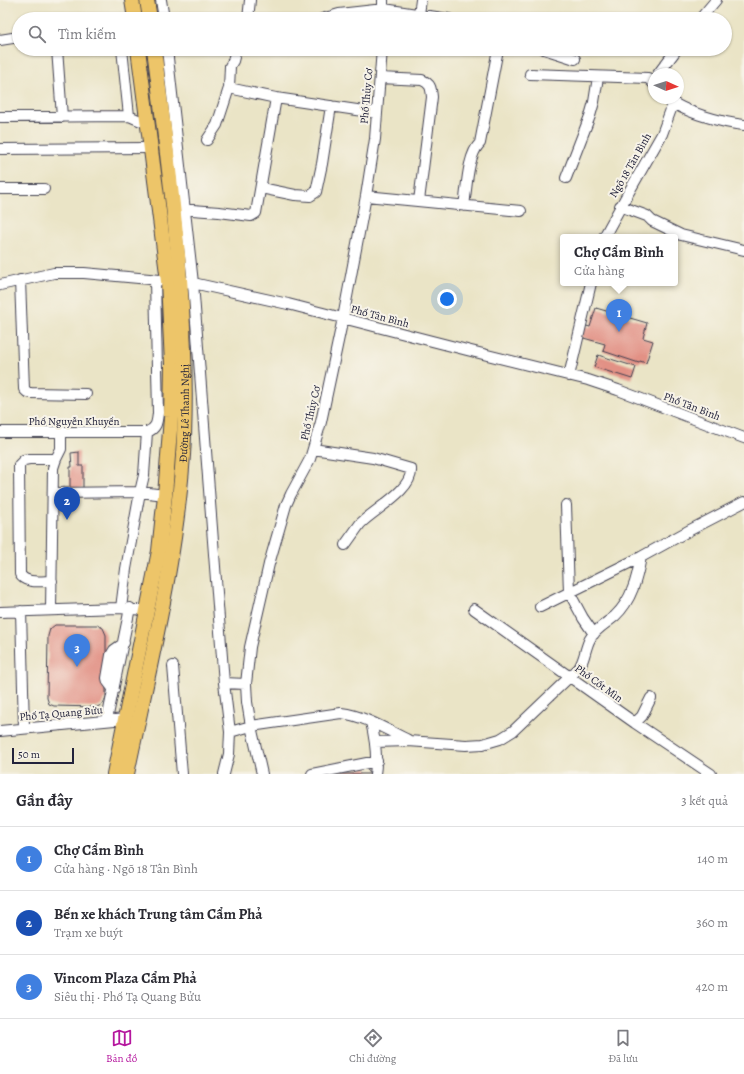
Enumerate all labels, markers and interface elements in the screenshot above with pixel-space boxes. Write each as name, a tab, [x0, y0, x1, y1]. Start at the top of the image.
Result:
search box	[12, 12, 732, 56]
icon: search	[26, 23, 48, 45]
text: Tìm kiếm	[58, 24, 116, 44]
street label: Phố Thủy Cơ	[357, 67, 376, 125]
north arrow	[648, 68, 684, 104]
street label: Ngõ 18 Tân Bình	[606, 130, 655, 200]
popup	[560, 234, 678, 286]
text: Chợ Cẩm Bình	[574, 242, 664, 262]
text: Cửa hàng	[574, 262, 625, 279]
your location	[437, 289, 457, 309]
pin: 1	[606, 299, 632, 332]
street label: Phố Tân Bình	[349, 301, 411, 332]
street label: Đường Lê Thanh Nghị	[176, 364, 193, 463]
street label: Phố Thủy Cơ	[297, 384, 324, 442]
street label: Phố Tân Bình	[661, 389, 723, 424]
street label: Phố Nguyễn Khuyến	[28, 414, 120, 429]
pin: 2	[54, 487, 80, 520]
pin: 3	[64, 634, 90, 667]
street label: Phố Cốt Mìn	[572, 661, 626, 706]
street label: Phố Tạ Quang Bửu	[19, 702, 103, 725]
scale bar	[12, 746, 74, 765]
text: 50 m	[18, 747, 40, 762]
text: Gần đây	[16, 789, 73, 812]
text: 3 kết quả	[681, 792, 728, 809]
text: Chợ Cẩm Bình	[54, 840, 144, 860]
text: 1	[27, 850, 31, 867]
text: 140 m	[697, 850, 728, 867]
text: Cửa hàng · Ngõ 18 Tân Bình	[54, 860, 198, 877]
text: Bến xe khách Trung tâm Cẩm Phả	[54, 904, 263, 924]
text: 2	[26, 914, 32, 931]
text: 360 m	[696, 914, 728, 931]
text: Trạm xe buýt	[54, 924, 123, 941]
text: Vincom Plaza Cẩm Phả	[54, 968, 197, 988]
text: 3	[26, 978, 32, 995]
text: 420 m	[696, 978, 728, 995]
text: Siêu thị · Phố Tạ Quang Bửu	[54, 988, 201, 1005]
tab: Bản đồ	[106, 1027, 137, 1066]
tab: Chỉ đường	[349, 1027, 396, 1066]
tab: Đã lưu	[608, 1027, 638, 1066]

